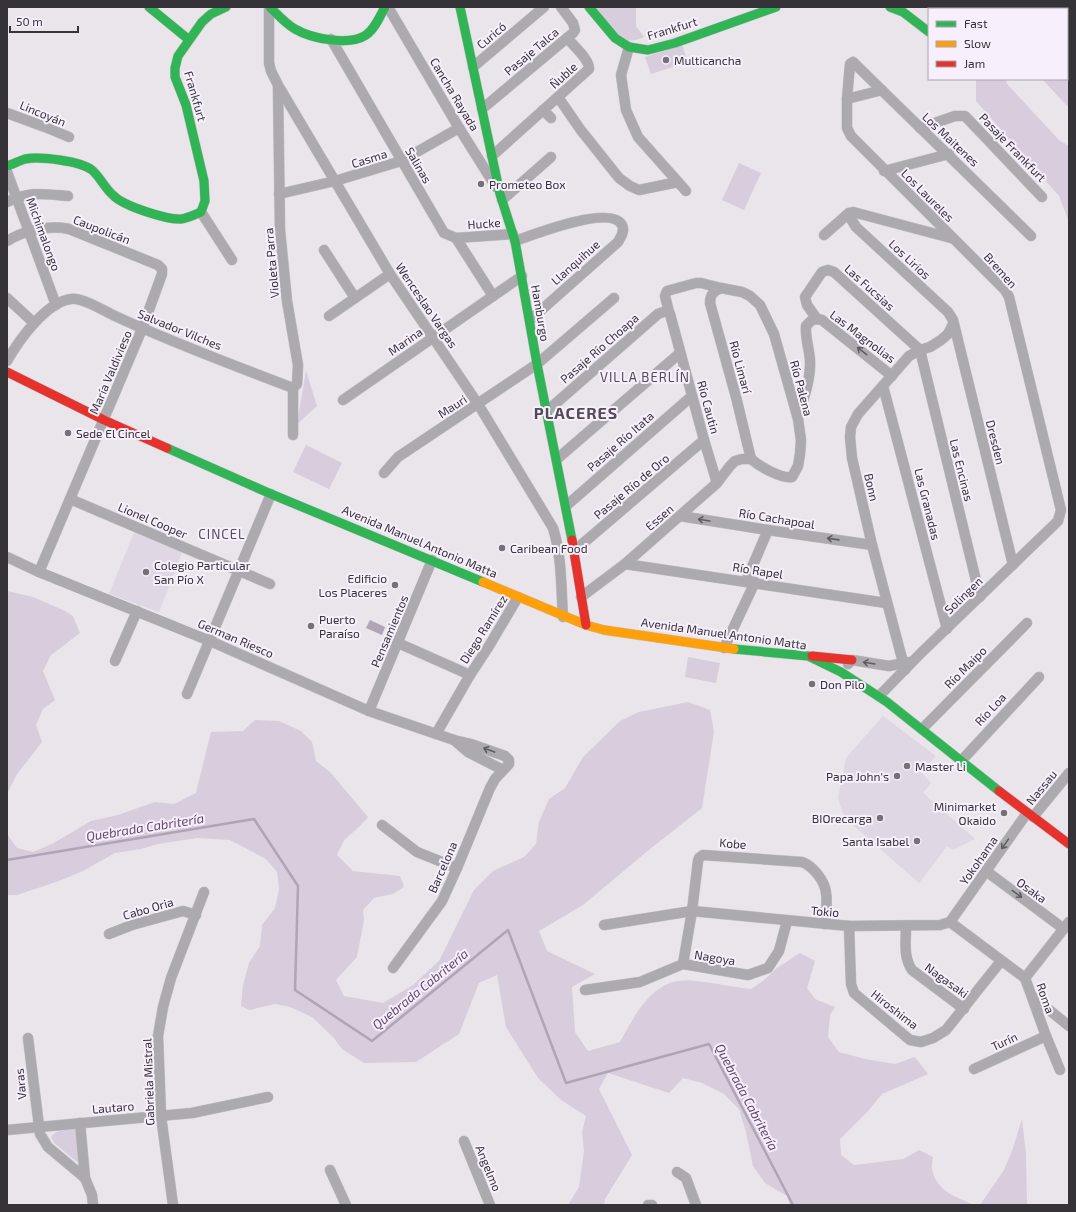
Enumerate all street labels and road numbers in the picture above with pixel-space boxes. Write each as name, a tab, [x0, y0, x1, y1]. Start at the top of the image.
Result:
street label: Frankfurt	[645, 14, 699, 42]
street label: Curicó	[473, 19, 509, 51]
street label: Pasaje Talca	[501, 24, 562, 79]
street label: Cancha Rayada	[428, 55, 482, 133]
street label: Ñuble	[546, 59, 580, 91]
street label: Frankfurt	[182, 69, 210, 123]
street label: Lincoyán	[18, 97, 68, 129]
street label: Los Maitenes	[920, 109, 982, 169]
street label: Pasaje Frankfurt	[976, 110, 1050, 185]
street label: Salinas	[403, 144, 435, 186]
street label: Casma	[349, 146, 389, 170]
street label: Los Laureles	[899, 166, 957, 224]
street label: Michimalongo	[24, 195, 64, 273]
street label: Caupolicán	[71, 212, 133, 246]
street label: Hucke	[467, 215, 501, 231]
street label: Violeta Parra	[261, 227, 281, 299]
street label: Los Lirios	[886, 236, 934, 282]
street label: Llanquihue	[548, 237, 602, 287]
street label: Bremen	[982, 250, 1020, 290]
street label: Wenceslao Vargas	[393, 260, 461, 350]
street label: Las Fucsias	[842, 261, 898, 313]
street label: Hamburgo	[529, 284, 553, 342]
street label: Salvador Vilches	[136, 306, 224, 352]
street label: Las Magnolias	[827, 307, 899, 365]
street label: Pasaje Río Choapa	[557, 310, 642, 387]
street label: Marina	[385, 324, 425, 358]
street label: María Valdivieso	[86, 328, 134, 416]
street label: Río Limarí	[727, 339, 755, 396]
street label: Río Palena	[788, 359, 816, 417]
street label: Río Cautin	[695, 379, 723, 435]
street label: Mauri	[435, 391, 469, 421]
street label: Pasaje Río Itata	[584, 408, 657, 475]
street label: Dresden	[984, 418, 1008, 466]
street label: Las Encinas	[947, 437, 977, 503]
street label: Pasaje Río de Oro	[591, 450, 672, 522]
street label: Las Granadas	[912, 467, 944, 541]
street label: Bonn	[862, 472, 882, 502]
street label: Lionel Cooper	[116, 499, 190, 541]
street label: Essen	[642, 501, 676, 533]
street label: Avenida Manuel Antonio Matta	[340, 502, 500, 580]
street label: Río Cachapoal	[738, 505, 816, 531]
street label: Río Rapel	[732, 559, 785, 581]
street label: Solingen	[941, 574, 985, 616]
street label: Diego Ramírez	[456, 592, 510, 666]
street label: Pensamientos	[367, 593, 411, 669]
street label: Avenida Manuel Antonio Matta	[640, 614, 808, 652]
street label: German Riesco	[196, 616, 276, 660]
street label: Río Maipo	[941, 643, 989, 691]
street label: Río Loa	[971, 690, 1009, 728]
street label: Nassau	[1023, 767, 1059, 807]
street label: Yokohama	[956, 833, 1000, 887]
street label: Kobe	[719, 835, 747, 851]
street label: Barcelona	[424, 839, 460, 895]
street label: Osaka	[1014, 875, 1050, 905]
street label: Cabo Oria	[121, 894, 175, 922]
street label: Tokio	[810, 903, 840, 919]
street label: Nagoya	[693, 947, 737, 967]
street label: Nagasaki	[923, 960, 971, 1000]
street label: Roma	[1034, 981, 1058, 1015]
street label: Hiroshima	[869, 986, 921, 1032]
street label: Turín	[989, 1029, 1019, 1053]
street label: Gabriela Mistral	[139, 1038, 157, 1126]
street label: Varas	[11, 1068, 29, 1100]
street label: Lautaro	[91, 1098, 135, 1116]
street label: Angelmo	[473, 1143, 505, 1193]

